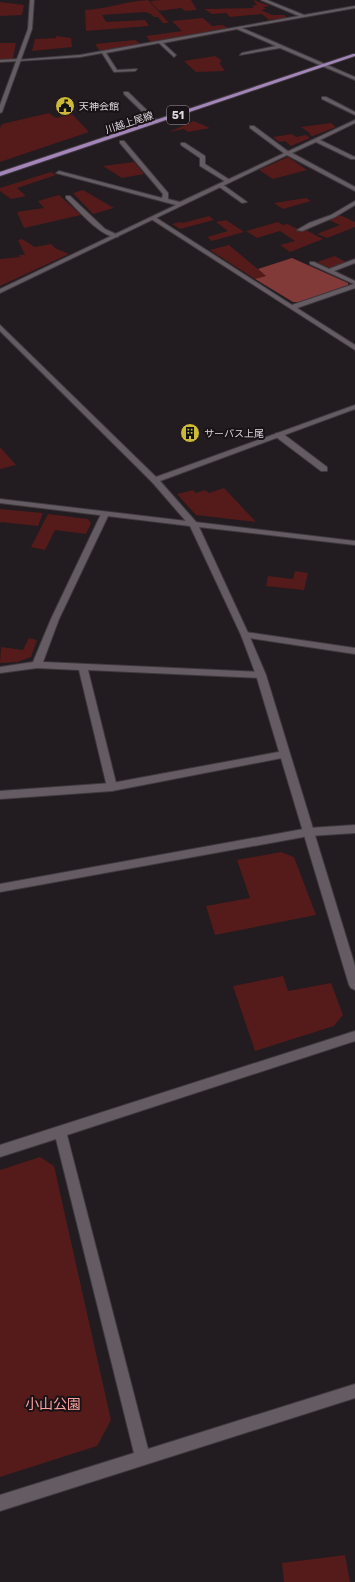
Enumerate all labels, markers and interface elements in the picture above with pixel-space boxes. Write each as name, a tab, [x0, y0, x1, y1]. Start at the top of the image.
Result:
public building icon: 天神会館	[54, 95, 76, 117]
place label: 天神会館	[79, 101, 119, 113]
road number: 51	[167, 106, 189, 124]
street label: 川越上尾線	[104, 110, 155, 136]
building icon: サーパス上尾	[179, 422, 201, 444]
place label: サーパス上尾	[204, 428, 264, 440]
park label: 小山公園	[25, 1396, 81, 1413]

